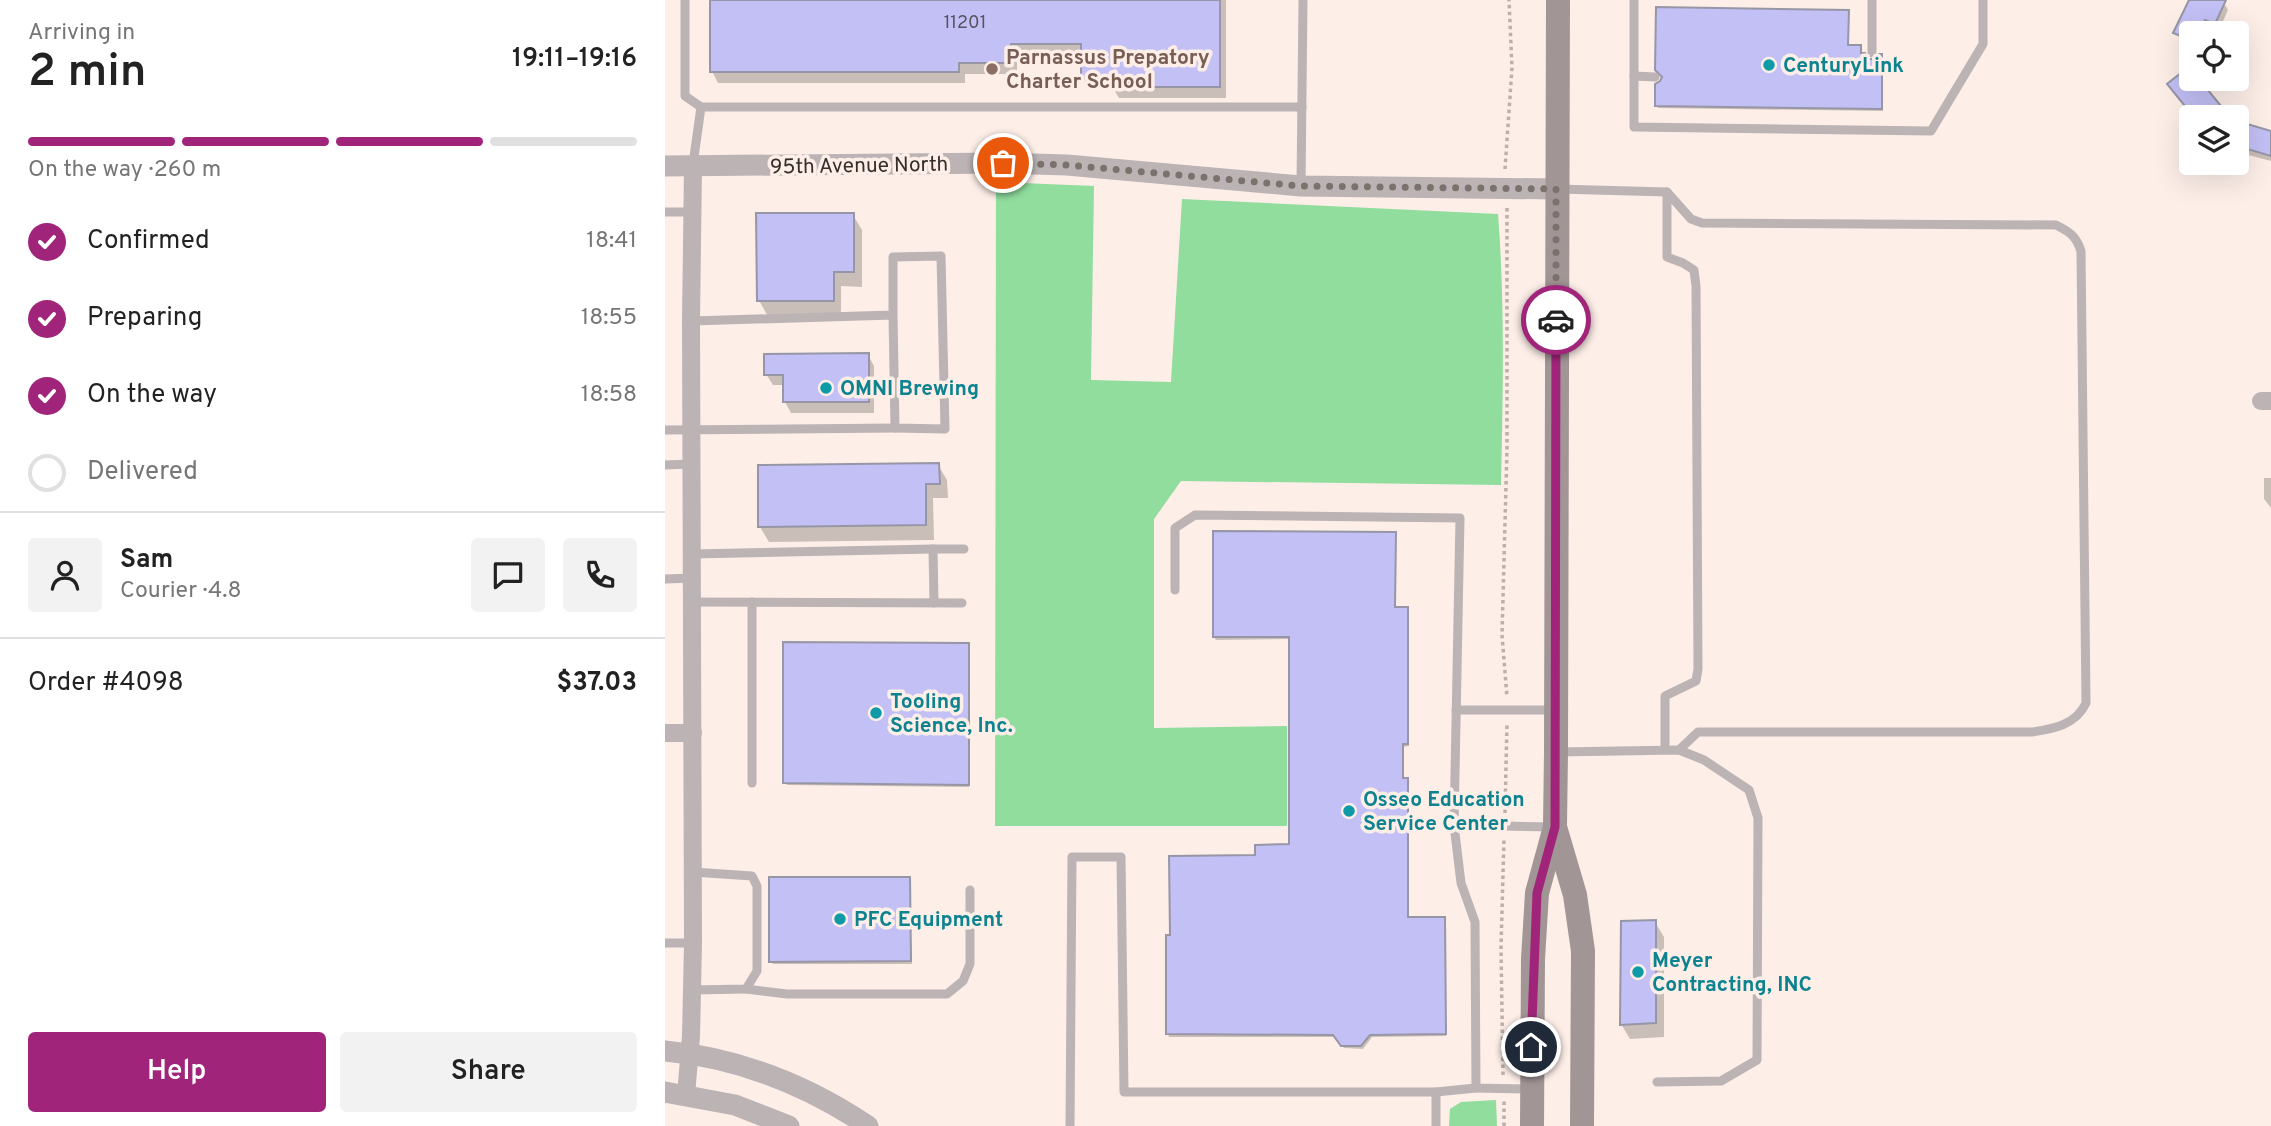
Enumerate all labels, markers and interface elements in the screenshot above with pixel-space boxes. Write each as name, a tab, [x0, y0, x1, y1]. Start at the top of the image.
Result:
house number: 11201	[944, 12, 986, 35]
text: Arriving in	[28, 19, 135, 48]
map controls	[2179, 21, 2249, 175]
button: locate	[2179, 21, 2249, 91]
text: 19:11–19:16	[512, 43, 637, 76]
text: 2 min	[28, 44, 147, 103]
place label: Parnassus Prepatory Charter School	[1006, 45, 1210, 96]
place label: CenturyLink	[1783, 53, 1904, 80]
marker: CenturyLink	[1761, 57, 1777, 73]
marker: Parnassus Prepatory Charter School	[984, 61, 1000, 77]
button: layers	[2179, 105, 2249, 175]
pin	[973, 133, 1033, 193]
icon: bag	[984, 144, 1022, 182]
street label: 95th Avenue North	[770, 151, 948, 182]
text: On the way · 260 m	[28, 156, 221, 185]
icon: check	[28, 223, 66, 261]
text: Confirmed	[87, 225, 210, 258]
text: 18:41	[586, 227, 637, 256]
courier	[1521, 285, 1591, 355]
icon: check	[28, 300, 66, 338]
icon: car	[1537, 301, 1575, 339]
text: Preparing	[87, 302, 202, 335]
text: 18:55	[581, 304, 637, 333]
place label: OMNI Brewing	[840, 376, 979, 403]
icon: check	[28, 377, 66, 415]
text: On the way	[87, 379, 217, 412]
marker: OMNI Brewing	[818, 380, 834, 396]
text: 18:58	[581, 381, 637, 410]
text: Delivered	[87, 456, 198, 489]
button: person	[28, 538, 102, 612]
button: chat	[471, 538, 545, 612]
button: phone	[563, 538, 637, 612]
text: Sam	[120, 544, 173, 577]
text: Courier · 4.8	[120, 577, 241, 606]
text: Order #4098	[28, 667, 184, 700]
text: $37.03	[556, 667, 637, 700]
place label: Tooling Science, Inc.	[890, 689, 1013, 740]
marker: Tooling Science, Inc.	[868, 705, 884, 721]
place label: Osseo Education Service Center	[1363, 787, 1525, 838]
marker: Osseo Education Service Center	[1341, 803, 1357, 819]
place label: PFC Equipment	[854, 907, 1003, 934]
marker: PFC Equipment	[832, 911, 848, 927]
place label: Meyer Contracting, INC	[1652, 948, 1812, 999]
marker: Meyer Contracting, INC	[1630, 964, 1646, 980]
pin	[1501, 1017, 1561, 1077]
icon: home	[1512, 1028, 1550, 1066]
button: Help	[28, 1032, 326, 1112]
button: Share	[340, 1032, 637, 1112]

